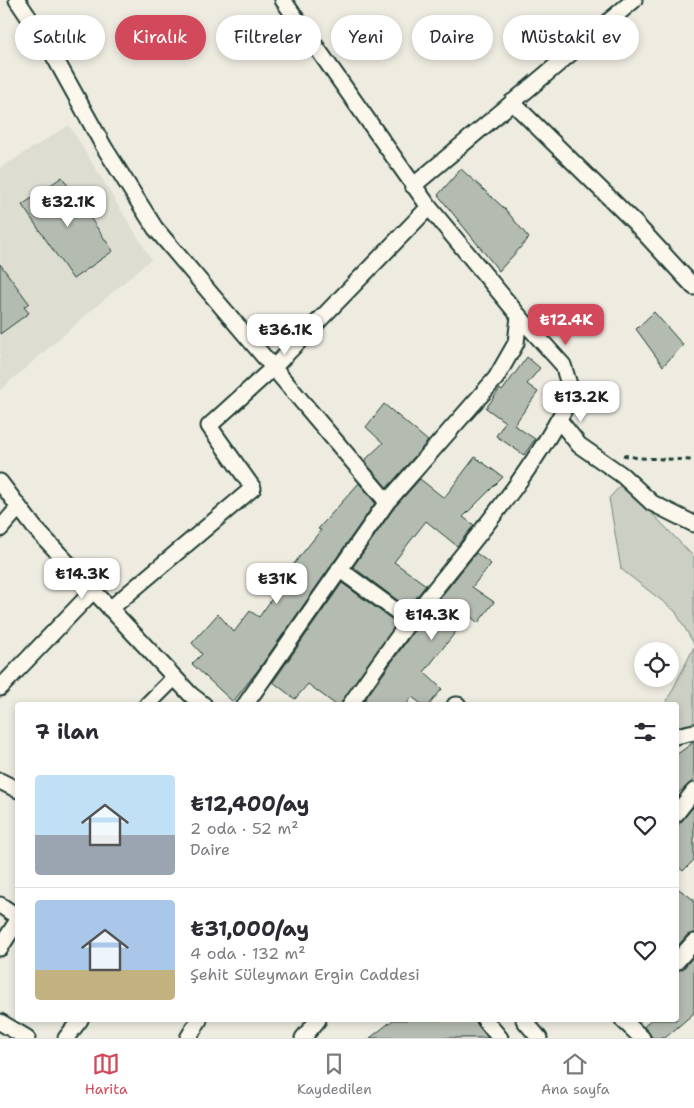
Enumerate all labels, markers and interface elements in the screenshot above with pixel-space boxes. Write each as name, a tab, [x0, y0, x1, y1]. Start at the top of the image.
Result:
chip: Satılık	[15, 15, 105, 60]
chip: Kiralık	[115, 15, 206, 60]
chip: Filtreler	[216, 15, 321, 60]
chip: Yeni	[331, 15, 402, 60]
chip: Daire	[412, 15, 493, 60]
chip: Müstakil ev	[503, 15, 639, 60]
pin: ₺32.1K	[27, 186, 109, 228]
text: ₺32.1K	[41, 191, 95, 212]
pin: ₺12.4K	[525, 304, 607, 346]
text: ₺12.4K	[539, 309, 593, 330]
pin: ₺36.1K	[244, 314, 326, 356]
text: ₺36.1K	[258, 319, 312, 340]
pin: ₺13.2K	[540, 380, 622, 423]
text: ₺13.2K	[554, 386, 608, 407]
pin: ₺14.3K	[41, 558, 123, 600]
pin: ₺31K	[247, 562, 307, 605]
text: ₺14.3K	[55, 563, 109, 584]
text: ₺31K	[257, 568, 297, 589]
pin: ₺14.3K	[391, 598, 473, 641]
text: ₺14.3K	[405, 604, 459, 625]
map controls	[634, 642, 679, 687]
button: locate	[634, 642, 679, 687]
text: 7 ilan	[35, 718, 99, 746]
icon: filters	[631, 718, 659, 746]
text: ₺12,400/ay	[190, 790, 309, 818]
icon: home	[75, 795, 135, 855]
icon: heart	[631, 811, 659, 839]
text: 2 oda · 52 m²	[190, 818, 299, 839]
text: Daire	[190, 839, 230, 860]
text: ₺31,000/ay	[190, 915, 309, 943]
icon: home	[75, 920, 135, 980]
icon: heart	[631, 936, 659, 964]
text: 4 oda · 132 m²	[190, 943, 306, 964]
text: Şehit Süleyman Ergin Caddesi	[190, 964, 420, 985]
tab: Harita	[85, 1050, 128, 1098]
tab: Kaydedilen	[297, 1050, 372, 1098]
tab: Ana sayfa	[541, 1050, 609, 1098]

